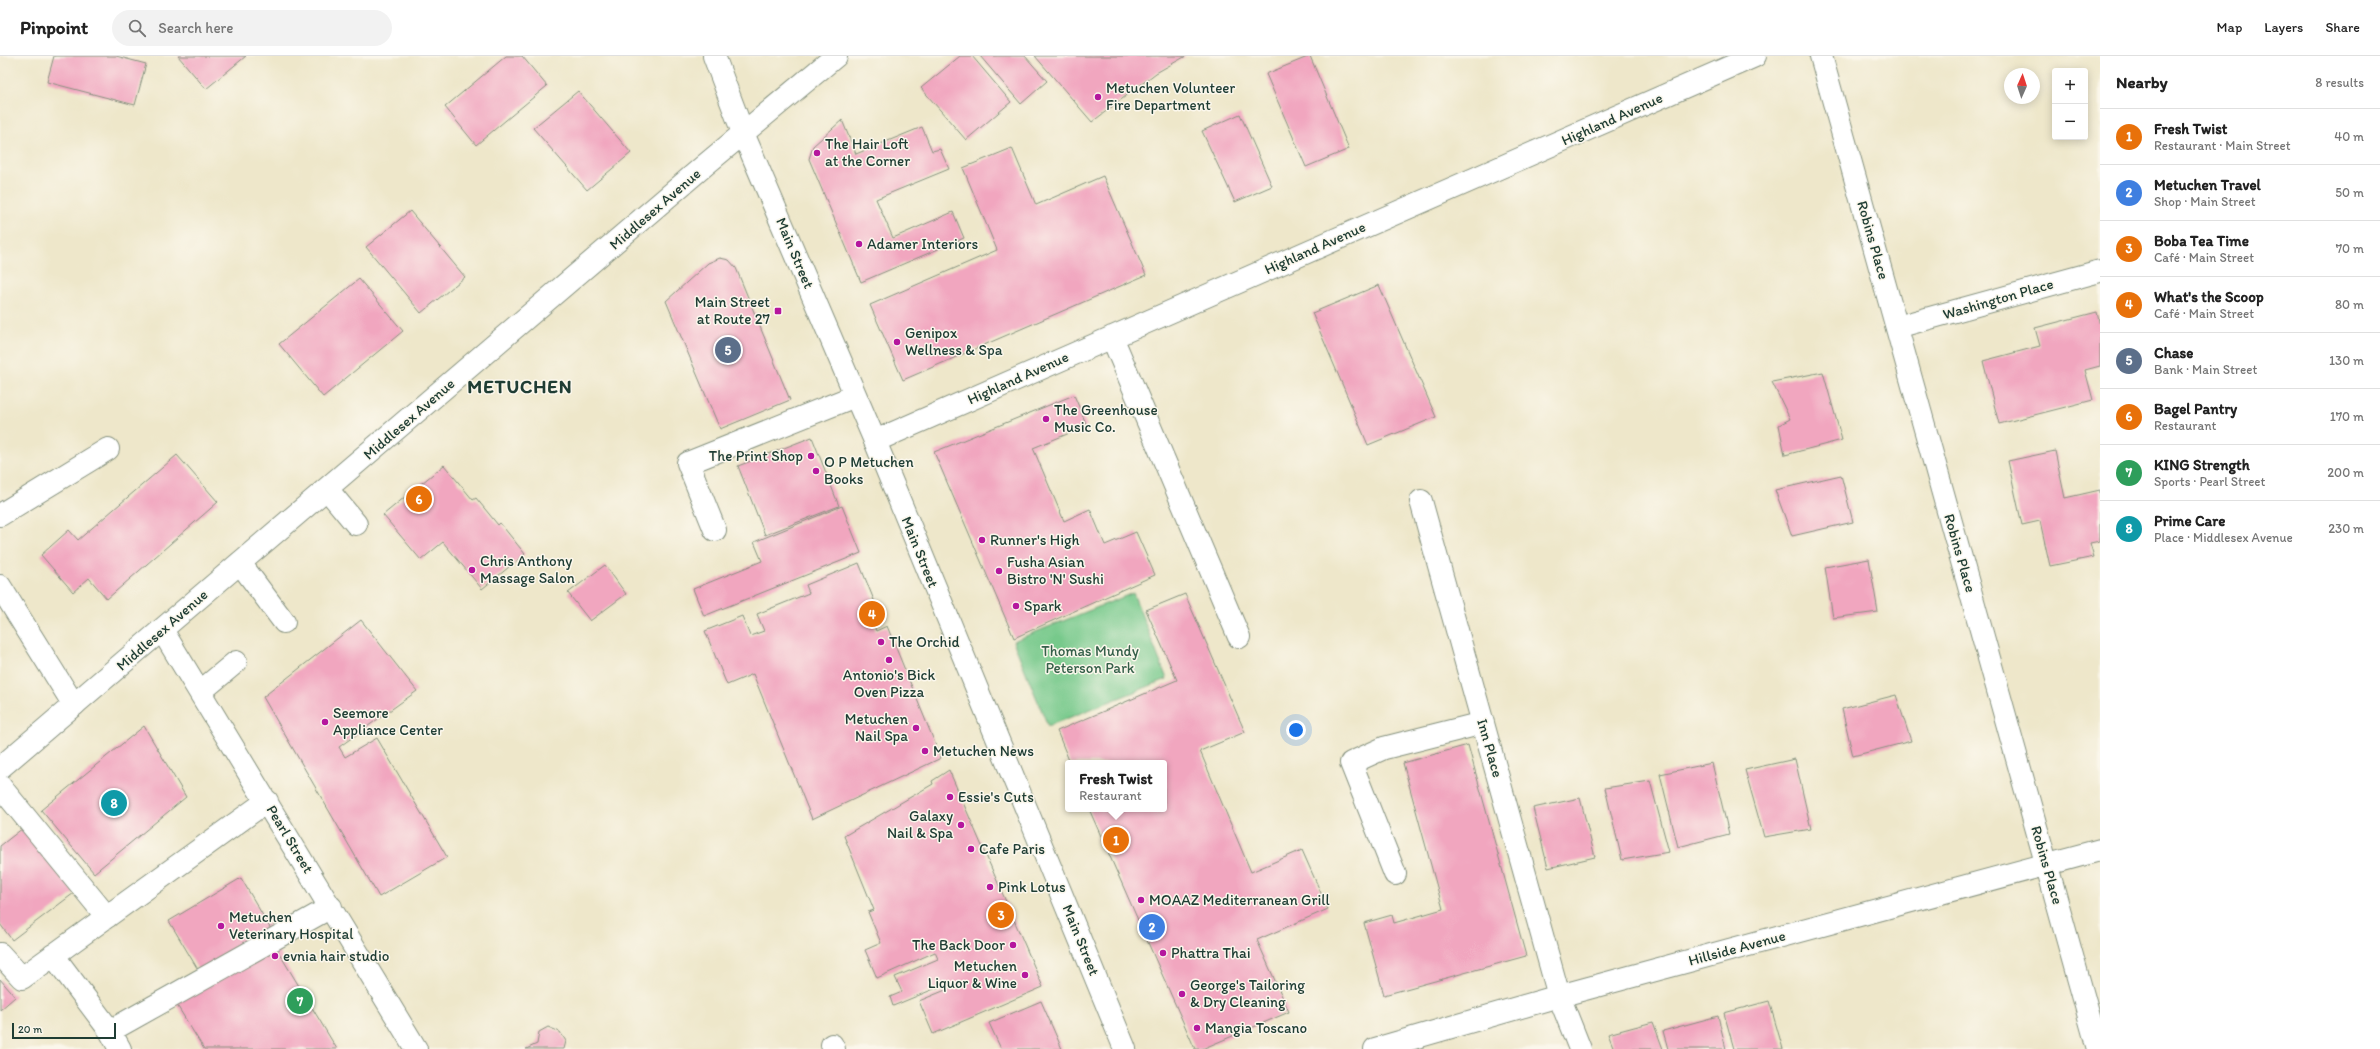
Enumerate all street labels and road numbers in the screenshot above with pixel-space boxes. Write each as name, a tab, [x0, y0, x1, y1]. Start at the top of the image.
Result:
street label: Highland Avenue	[1559, 89, 1665, 149]
street label: Middlesex Avenue	[606, 164, 704, 254]
street label: Robins Place	[1853, 199, 1893, 281]
street label: Main Street	[772, 215, 818, 292]
street label: Highland Avenue	[1262, 218, 1368, 278]
street label: Washington Place	[1941, 275, 2055, 323]
street label: Highland Avenue	[965, 348, 1071, 408]
street label: Middlesex Avenue	[360, 374, 458, 464]
street label: Robins Place	[1940, 512, 1980, 594]
street label: Main Street	[898, 514, 943, 591]
street label: Middlesex Avenue	[113, 585, 211, 675]
street label: Inn Place	[1473, 717, 1507, 779]
street label: Pearl Street	[263, 802, 318, 877]
street label: Robins Place	[2027, 824, 2067, 906]
street label: Main Street	[1059, 902, 1104, 979]
street label: Hillside Avenue	[1686, 926, 1788, 970]

